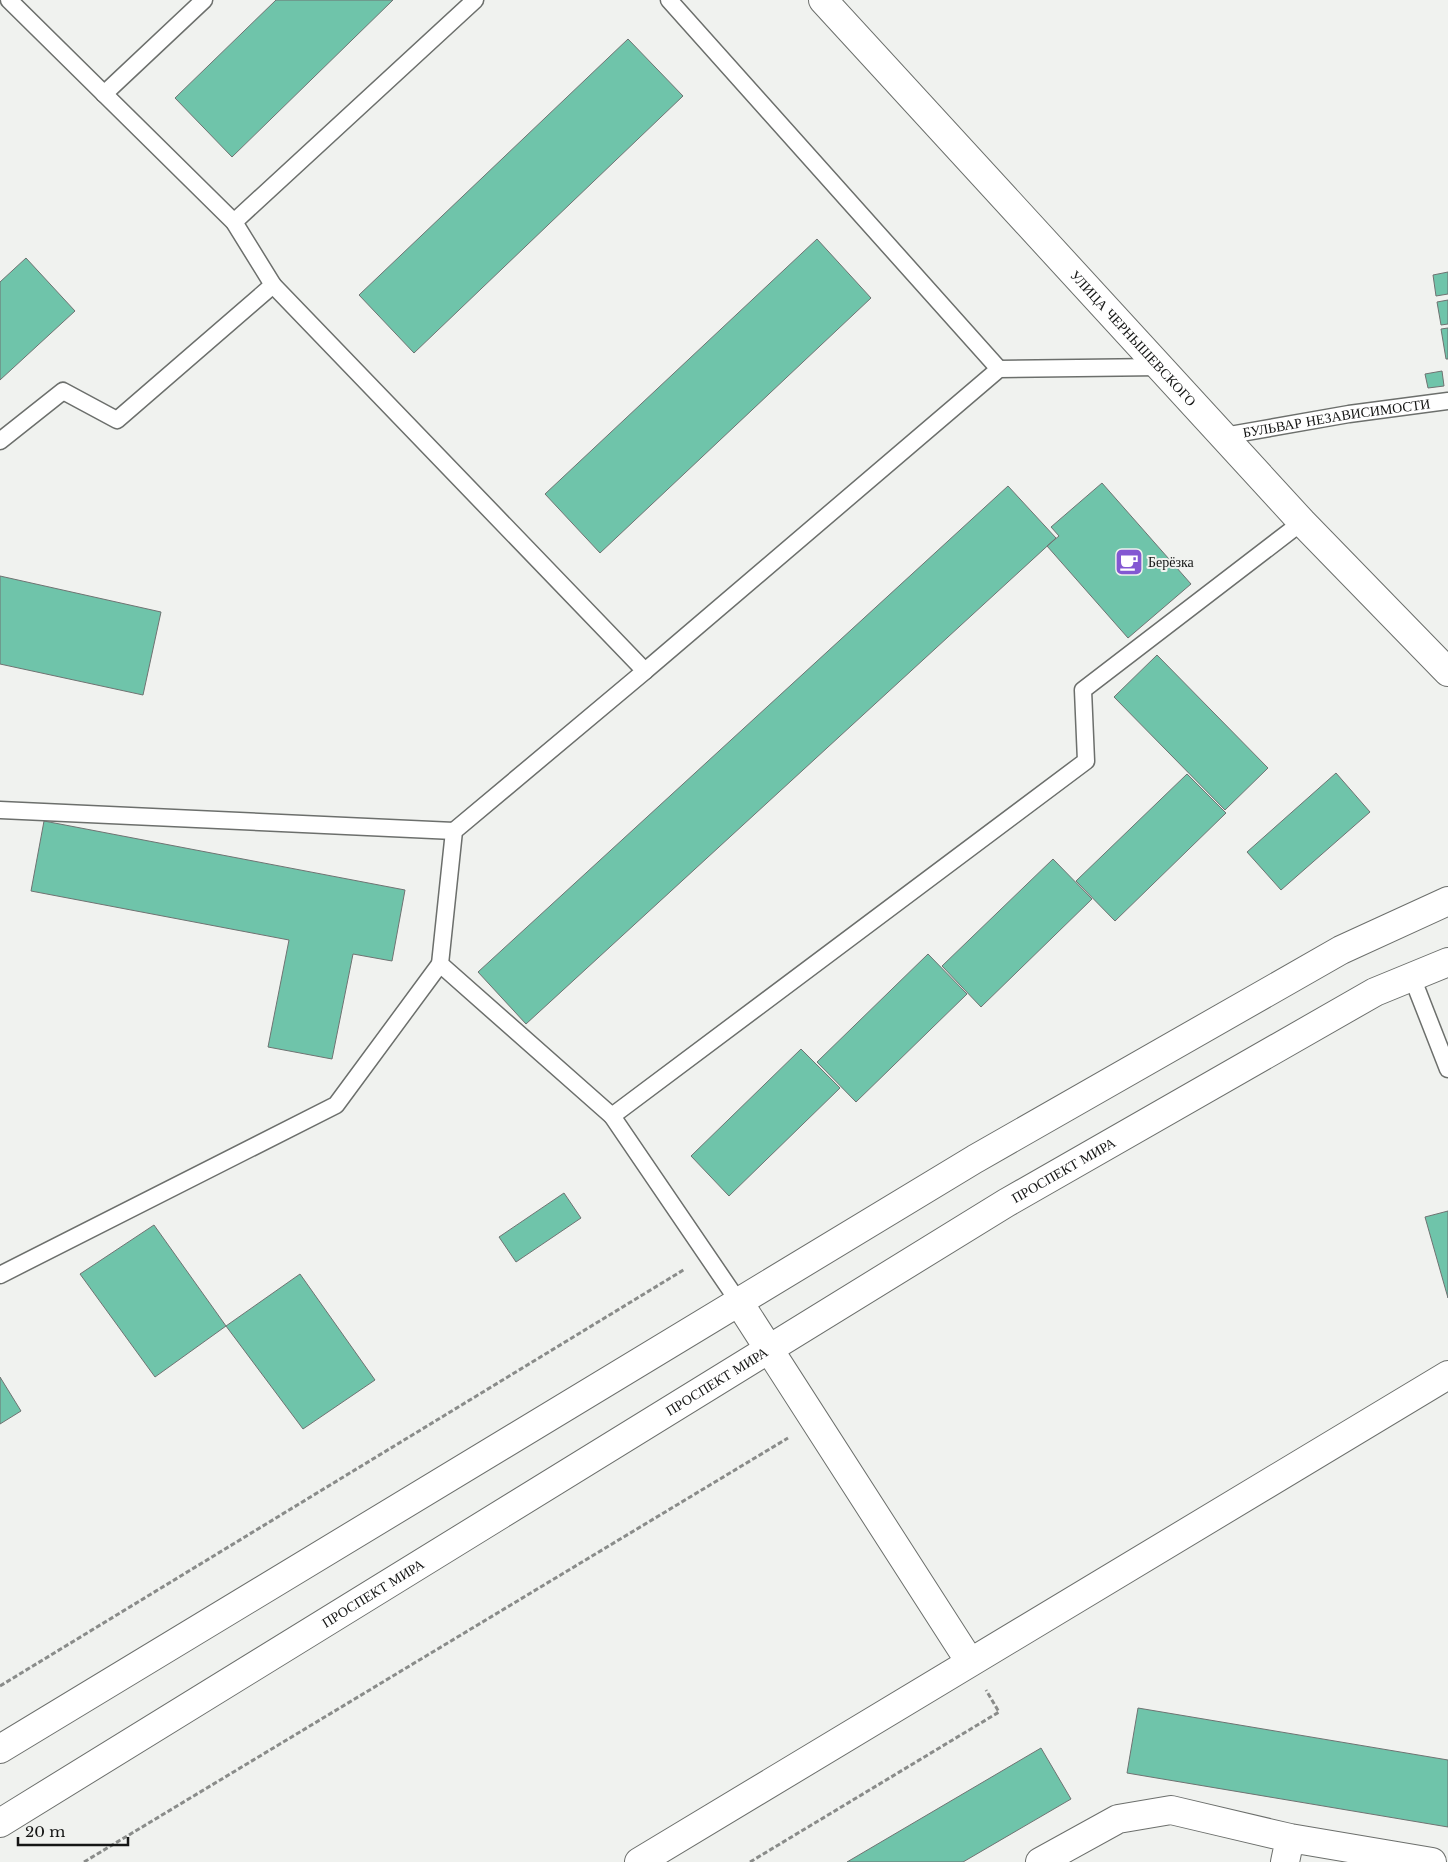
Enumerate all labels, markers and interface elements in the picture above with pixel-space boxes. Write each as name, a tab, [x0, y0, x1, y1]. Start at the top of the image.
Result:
street label: УЛИЦА ЧЕРНЫШЕВСКОГО	[1066, 266, 1200, 410]
street label: БУЛЬВАР НЕЗАВИСИМОСТИ	[1241, 394, 1431, 442]
cafe icon: Берёзка	[1114, 547, 1144, 577]
place label: Берёзка	[1148, 553, 1195, 571]
street label: ПРОСПЕКТ МИРА	[1008, 1133, 1120, 1207]
street label: ПРОСПЕКТ МИРА	[662, 1342, 772, 1420]
street label: ПРОСПЕКТ МИРА	[318, 1554, 428, 1632]
scale bar	[18, 1814, 128, 1846]
text: 20 m	[25, 1822, 65, 1841]

